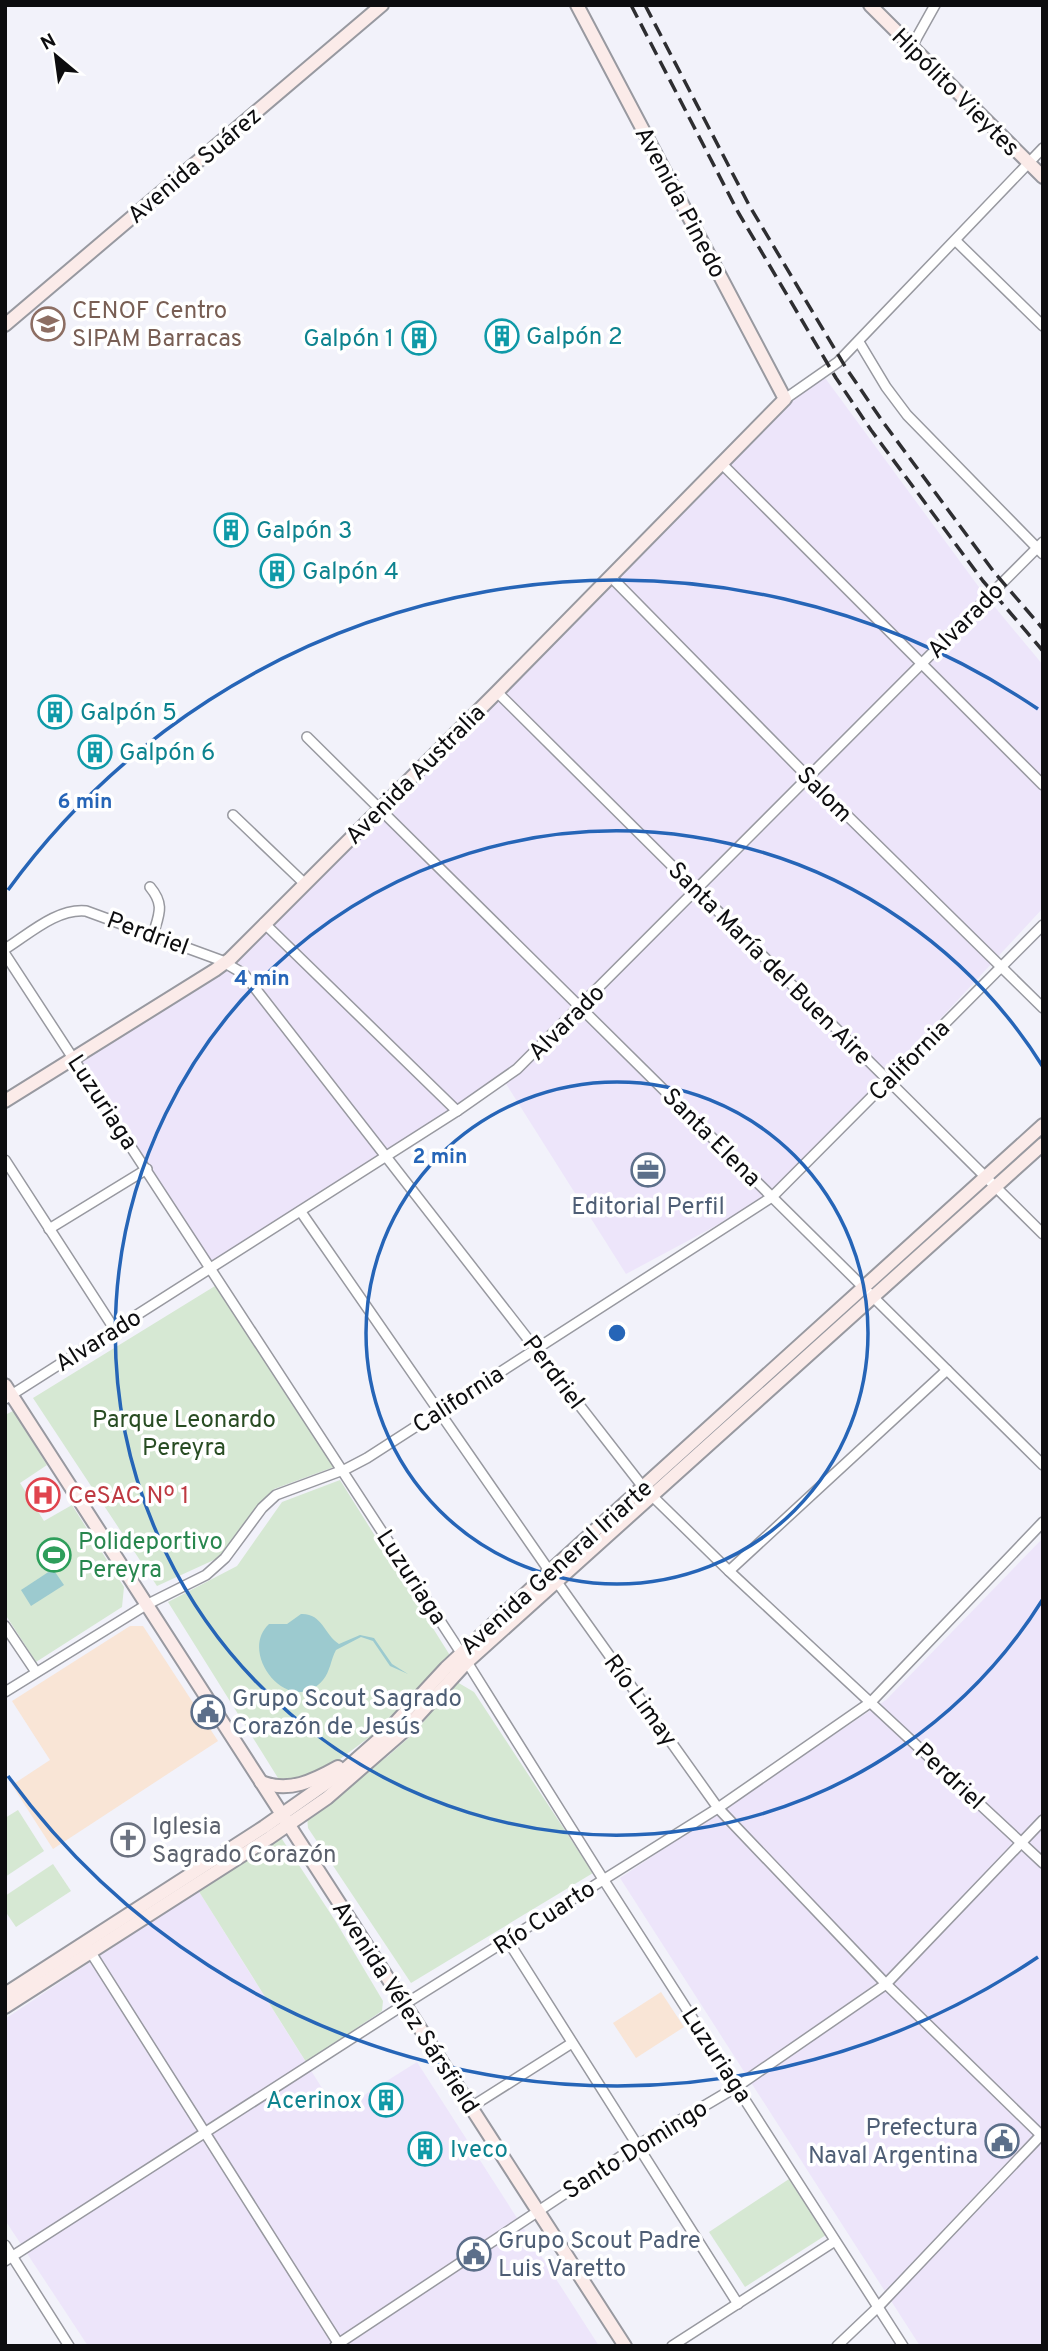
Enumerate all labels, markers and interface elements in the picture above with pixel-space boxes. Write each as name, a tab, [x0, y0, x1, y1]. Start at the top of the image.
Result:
north arrow	[21, 21, 91, 91]
street label: Hipólito Vieytes	[884, 23, 1025, 164]
text: N	[37, 29, 61, 57]
street label: Avenida Suárez	[122, 102, 268, 231]
street label: Avenida Pinedo	[627, 122, 732, 284]
place label: CENOF Centro SIPAM Barracas	[72, 297, 242, 355]
school or university icon: CENOF Centro SIPAM Barracas	[29, 305, 67, 343]
building icon: Galpón 2	[483, 317, 521, 355]
building icon: Galpón 1	[400, 319, 438, 357]
place label: Galpón 2	[526, 323, 623, 353]
place label: Galpón 1	[303, 325, 394, 355]
building icon: Galpón 3	[212, 511, 250, 549]
place label: Galpón 3	[256, 517, 352, 547]
building icon: Galpón 4	[258, 552, 296, 590]
place label: Galpón 4	[302, 558, 399, 588]
street label: Alvarado	[922, 577, 1011, 666]
building icon: Galpón 5	[36, 693, 74, 731]
place label: Galpón 5	[80, 699, 177, 729]
street label: Avenida Australia	[340, 699, 493, 852]
building icon: Galpón 6	[76, 733, 114, 771]
place label: Galpón 6	[119, 739, 215, 769]
street label: Salom	[789, 761, 858, 830]
text: 6 min	[58, 789, 112, 816]
street label: Santa María del Buen Aire	[661, 856, 877, 1072]
street label: Perdriel	[102, 906, 192, 964]
text: 4 min	[234, 966, 290, 993]
street label: Alvarado	[523, 979, 612, 1068]
street label: California	[864, 1015, 957, 1108]
street label: Luzuriaga	[60, 1050, 143, 1156]
street label: Santa Elena	[655, 1083, 766, 1194]
text: 2 min	[413, 1144, 467, 1171]
office icon: Editorial Perfil	[629, 1151, 667, 1189]
place label: Editorial Perfil	[571, 1193, 725, 1223]
street label: Alvarado	[50, 1304, 148, 1380]
centre of rings	[605, 1321, 629, 1345]
street label: Perdriel	[515, 1330, 590, 1416]
street label: California	[408, 1360, 510, 1441]
park label: Parque Leonardo Pereyra	[92, 1406, 276, 1464]
street label: Avenida General Iriarte	[455, 1474, 660, 1663]
hospital icon: CeSAC Nº 1	[24, 1476, 62, 1514]
place label: CeSAC Nº 1	[68, 1482, 189, 1512]
street label: Luzuriaga	[369, 1525, 452, 1631]
place label: Polideportivo Pereyra	[78, 1528, 223, 1586]
sports icon: Polideportivo Pereyra	[35, 1536, 73, 1574]
street label: Río Limay	[596, 1649, 683, 1753]
place label: Grupo Scout Sagrado Corazón de Jesús	[232, 1685, 462, 1743]
public building icon: Grupo Scout Sagrado Corazón de Jesús	[189, 1693, 227, 1731]
street label: Perdriel	[907, 1737, 990, 1817]
place label: Iglesia Sagrado Corazón	[152, 1813, 337, 1871]
church icon: Iglesia Sagrado Corazón	[109, 1821, 147, 1859]
street label: Río Cuarto	[489, 1875, 602, 1963]
street label: Avenida Vélez Sársfield	[324, 1896, 484, 2120]
street label: Luzuriaga	[674, 2003, 757, 2109]
building icon: Acerinox	[367, 2081, 405, 2119]
place label: Acerinox	[266, 2087, 362, 2117]
street label: Santo Domingo	[558, 2094, 714, 2207]
place label: Prefectura Naval Argentina	[808, 2114, 978, 2172]
public building icon: Prefectura Naval Argentina	[983, 2122, 1021, 2160]
building icon: Iveco	[406, 2130, 444, 2168]
place label: Iveco	[450, 2136, 508, 2166]
place label: Grupo Scout Padre Luis Varetto	[498, 2227, 701, 2285]
public building icon: Grupo Scout Padre Luis Varetto	[455, 2235, 493, 2273]

